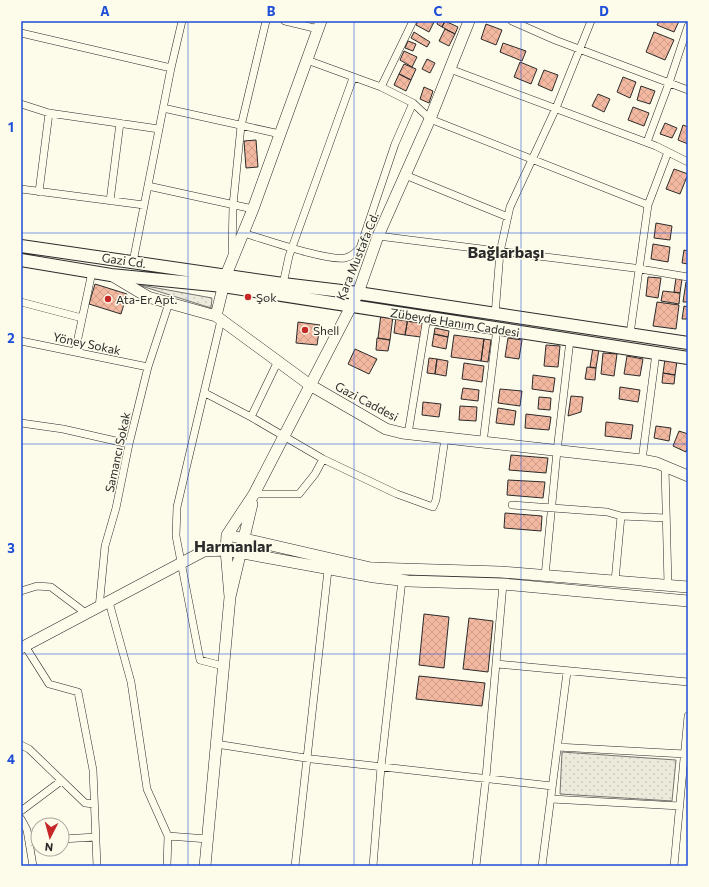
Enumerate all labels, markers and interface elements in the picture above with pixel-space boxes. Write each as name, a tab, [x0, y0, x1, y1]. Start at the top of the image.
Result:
text: A	[100, 3, 110, 19]
text: B	[267, 3, 276, 19]
text: C	[434, 3, 443, 19]
text: D	[599, 3, 609, 19]
text: 1	[8, 119, 14, 135]
street label: Kara Mustafa Cd.	[333, 210, 381, 302]
district label: Bağlarbaşı	[467, 242, 545, 261]
street label: Gazi Cd.	[101, 250, 147, 270]
place label: Şok	[256, 290, 277, 304]
place label: Ata-Er Apt.	[116, 292, 177, 306]
marker: Şok	[243, 292, 253, 302]
marker: Ata-Er Apt.	[103, 294, 113, 304]
street label: Zübeyde Hanım Caddesi	[389, 305, 521, 339]
place label: Shell	[313, 323, 339, 337]
marker: Shell	[300, 325, 310, 335]
street label: Yöney Sokak	[52, 329, 123, 357]
text: 2	[7, 330, 15, 346]
street label: Gazi Caddesi	[333, 378, 401, 424]
street label: Samancı Sokak	[102, 410, 132, 493]
district label: Harmanlar	[194, 536, 272, 555]
text: 3	[7, 540, 15, 556]
text: 4	[7, 751, 15, 767]
north arrow	[30, 817, 70, 857]
text: N	[44, 841, 54, 854]

